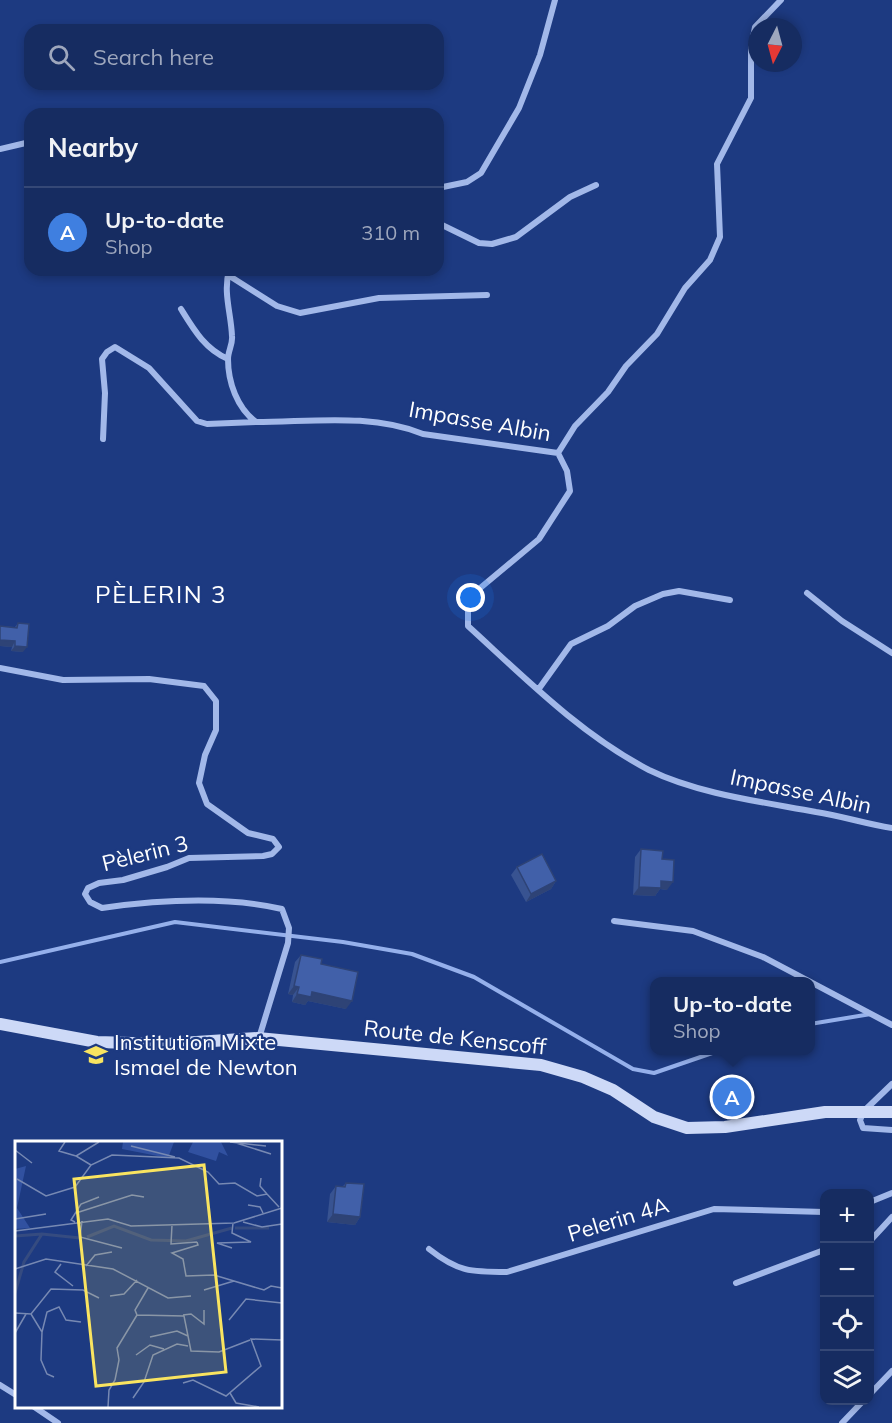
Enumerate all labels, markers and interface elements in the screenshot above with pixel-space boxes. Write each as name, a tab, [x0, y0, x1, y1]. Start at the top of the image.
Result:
north arrow	[748, 18, 802, 72]
search box	[24, 24, 444, 90]
icon: search	[45, 41, 78, 74]
text: Search here	[93, 43, 214, 71]
text: Nearby	[48, 131, 138, 164]
text: Up-to-date	[105, 206, 224, 234]
text: A	[60, 220, 75, 245]
text: 310 m	[361, 220, 420, 245]
text: Shop	[105, 234, 153, 259]
street label: Impasse Albin	[407, 395, 553, 447]
district label: PÈLERIN 3	[95, 579, 227, 609]
your location	[456, 583, 485, 612]
street label: Impasse Albin	[728, 762, 874, 820]
street label: Pèlerin 3	[99, 829, 191, 877]
popup	[650, 977, 815, 1055]
text: Up-to-date	[673, 990, 792, 1018]
street label: Route de Kenscoff	[362, 1013, 548, 1061]
text: Shop	[673, 1018, 721, 1043]
place label: Institution Mixte Ismael de Newton	[114, 1028, 298, 1081]
school or university icon: Institution Mixte Ismael de Newton	[83, 1042, 109, 1068]
pin: A	[712, 1074, 752, 1120]
inset map	[15, 1141, 282, 1408]
map controls	[820, 1189, 874, 1405]
button: +	[820, 1189, 874, 1243]
street label: Pelerin 4A	[564, 1190, 672, 1248]
button: −	[820, 1243, 874, 1297]
button: locate	[820, 1297, 874, 1351]
button: layers	[820, 1351, 874, 1405]

